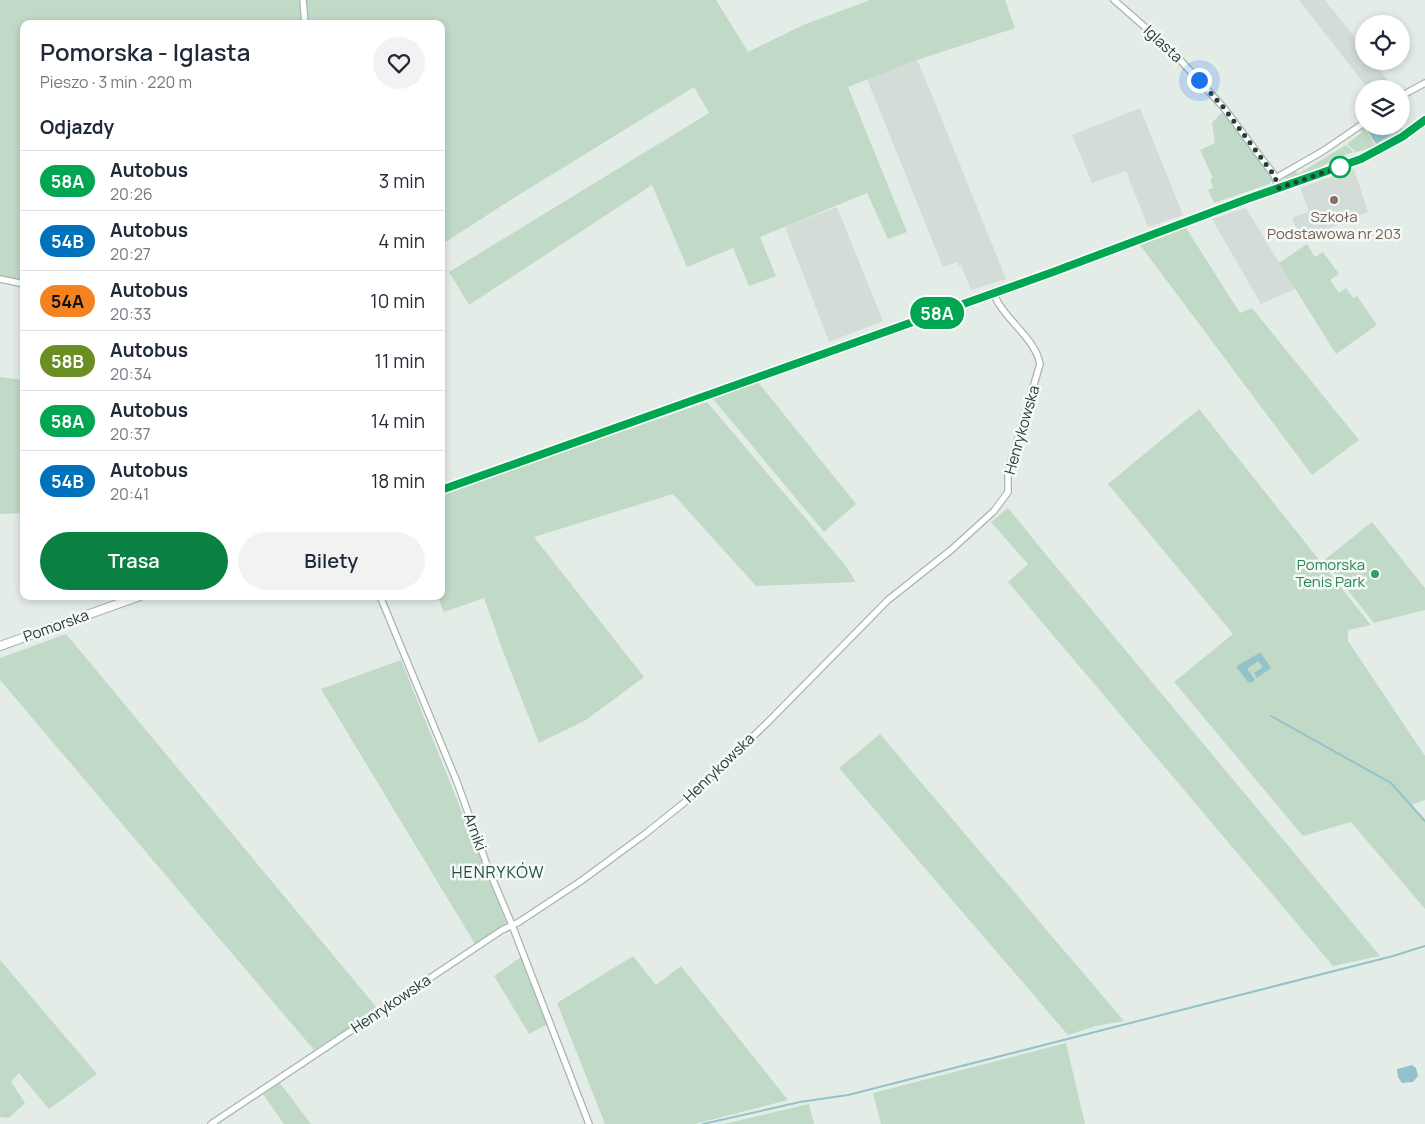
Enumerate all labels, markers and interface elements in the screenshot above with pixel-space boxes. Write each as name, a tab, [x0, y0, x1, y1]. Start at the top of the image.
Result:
map controls	[1355, 15, 1410, 135]
button: locate	[1355, 15, 1410, 70]
street label: Iglasta	[1139, 20, 1187, 67]
text: Pomorska - Iglasta	[40, 35, 250, 68]
button: heart	[373, 37, 425, 89]
your location	[1187, 68, 1212, 93]
text: Pieszo · 3 min · 220 m	[40, 71, 192, 93]
button: layers	[1355, 80, 1410, 135]
text: Odjazdy	[40, 114, 114, 140]
unlabelled marker	[1329, 156, 1351, 178]
text: Autobus	[110, 157, 188, 183]
text: 3 min	[379, 168, 425, 194]
text: 58A	[51, 169, 84, 193]
text: 20:26	[110, 183, 153, 205]
marker: Szkoła Podstawowa nr 203	[1328, 194, 1340, 206]
place label: Szkoła Podstawowa nr 203	[1267, 206, 1401, 244]
text: Autobus	[110, 217, 188, 243]
text: 4 min	[378, 228, 425, 254]
text: 54B	[51, 229, 84, 253]
text: 20:27	[110, 243, 151, 265]
text: Autobus	[110, 277, 188, 303]
text: 10 min	[370, 288, 425, 314]
text: 54A	[51, 289, 84, 313]
line badge: 58A	[908, 297, 966, 329]
text: 58A	[920, 301, 954, 325]
text: 20:33	[110, 303, 151, 325]
text: Autobus	[110, 337, 188, 363]
text: 11 min	[375, 348, 425, 374]
text: 58B	[51, 349, 84, 373]
text: 20:34	[110, 363, 152, 385]
street label: Henrykowska	[999, 383, 1044, 477]
text: Autobus	[110, 397, 188, 423]
text: 14 min	[371, 408, 425, 434]
text: 58A	[51, 409, 84, 433]
text: 20:37	[110, 423, 151, 445]
text: Autobus	[110, 457, 188, 483]
text: 18 min	[371, 468, 425, 494]
text: 54B	[51, 469, 84, 493]
text: 20:41	[110, 483, 149, 505]
button: Trasa	[40, 532, 228, 590]
button: Bilety	[238, 532, 425, 590]
place label: Pomorska Tenis Park	[1296, 554, 1366, 592]
marker: Pomorska Tenis Park	[1369, 568, 1381, 580]
street label: Pomorska	[20, 604, 91, 647]
street label: Henrykowska	[678, 728, 759, 807]
street label: Arniki	[459, 810, 492, 853]
district label: HENRYKÓW	[452, 861, 544, 883]
street label: Henrykowska	[347, 969, 435, 1038]

